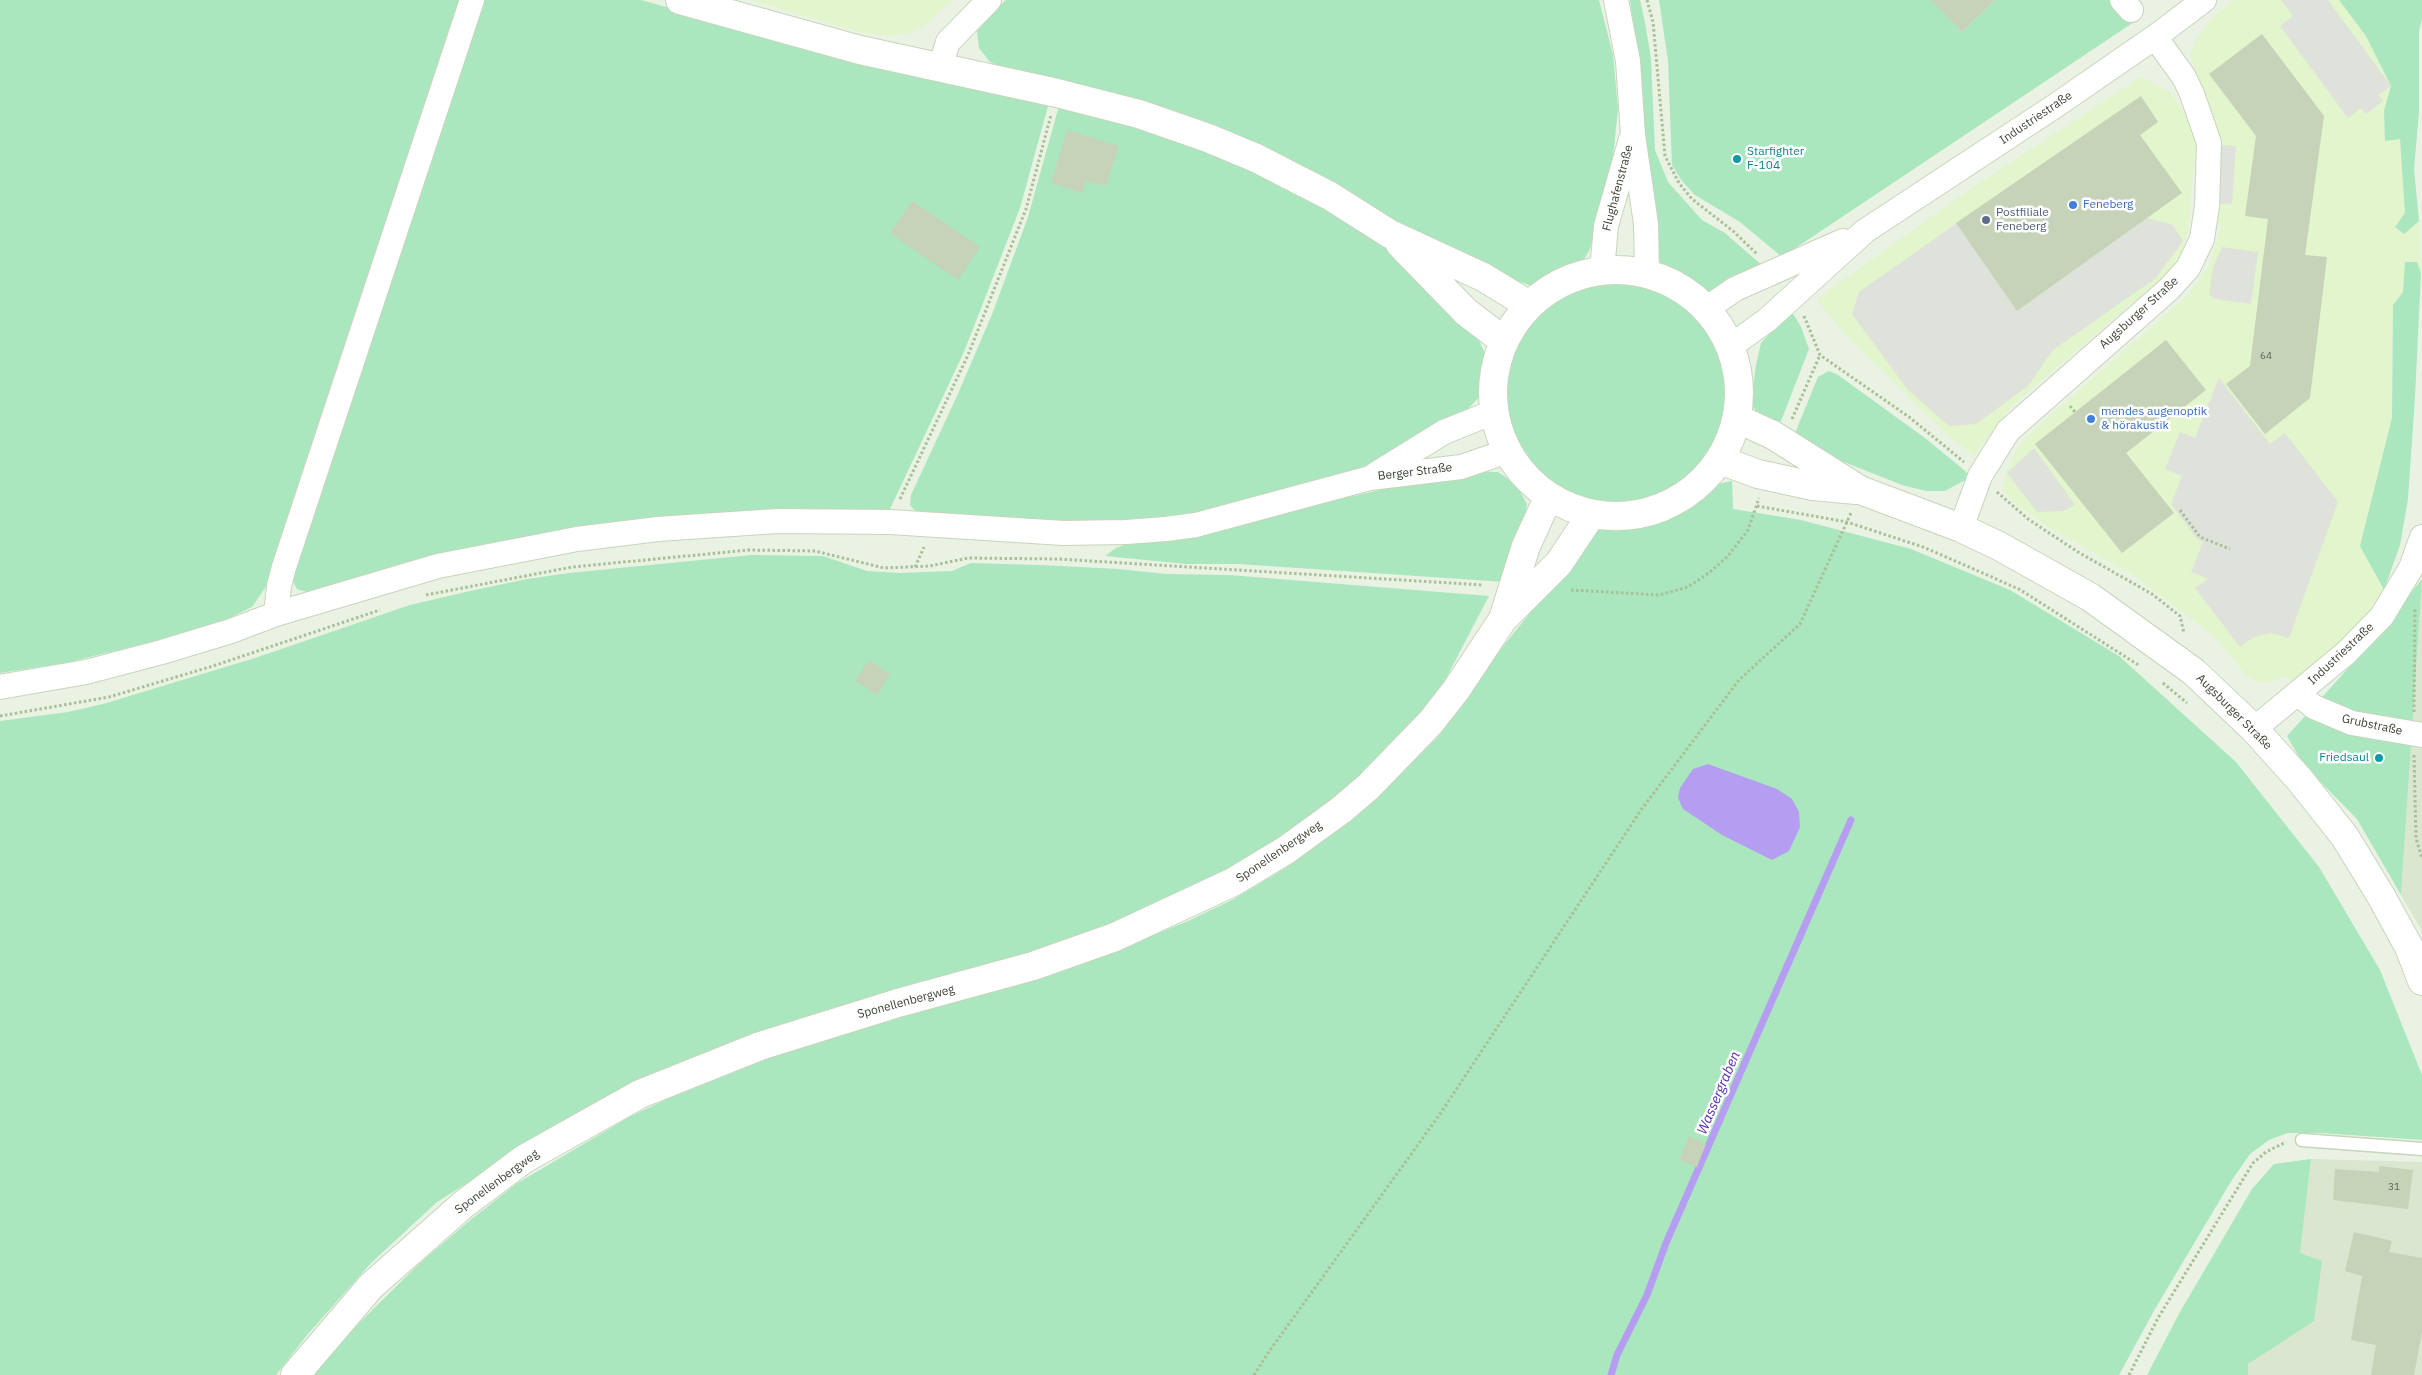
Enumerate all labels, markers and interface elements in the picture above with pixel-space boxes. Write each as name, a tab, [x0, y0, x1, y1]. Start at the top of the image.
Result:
street label: Industriestraße	[1997, 88, 2075, 148]
street label: Flughafenstraße	[1600, 143, 1636, 233]
place label: Starfighter F-104	[1747, 145, 1804, 173]
marker: Starfighter F-104	[1731, 153, 1743, 165]
place label: Feneberg	[2083, 198, 2133, 212]
marker: Feneberg	[2067, 199, 2079, 211]
place label: Postfiliale Feneberg	[1996, 206, 2049, 234]
marker: Postfiliale Feneberg	[1980, 214, 1992, 226]
street label: Augsburger Straße	[2097, 274, 2181, 352]
house number: 64	[2260, 350, 2272, 362]
place label: mendes augenoptik & hörakustik	[2101, 405, 2207, 433]
marker: mendes augenoptik & hörakustik	[2085, 413, 2097, 425]
street label: Berger Straße	[1377, 460, 1453, 484]
street label: Industriestraße	[2305, 620, 2377, 688]
street label: Augsburger Straße	[2193, 671, 2275, 753]
street label: Grubstraße	[2340, 712, 2404, 738]
place label: Friedsaul	[2319, 751, 2369, 765]
marker: Friedsaul	[2373, 752, 2385, 764]
street label: Sponellenbergweg	[1233, 818, 1325, 886]
street label: Sponellenbergweg	[856, 982, 956, 1022]
water label: Wassergraben	[1694, 1049, 1744, 1137]
street label: Sponellenbergweg	[452, 1147, 542, 1217]
house number: 31	[2388, 1181, 2400, 1193]

